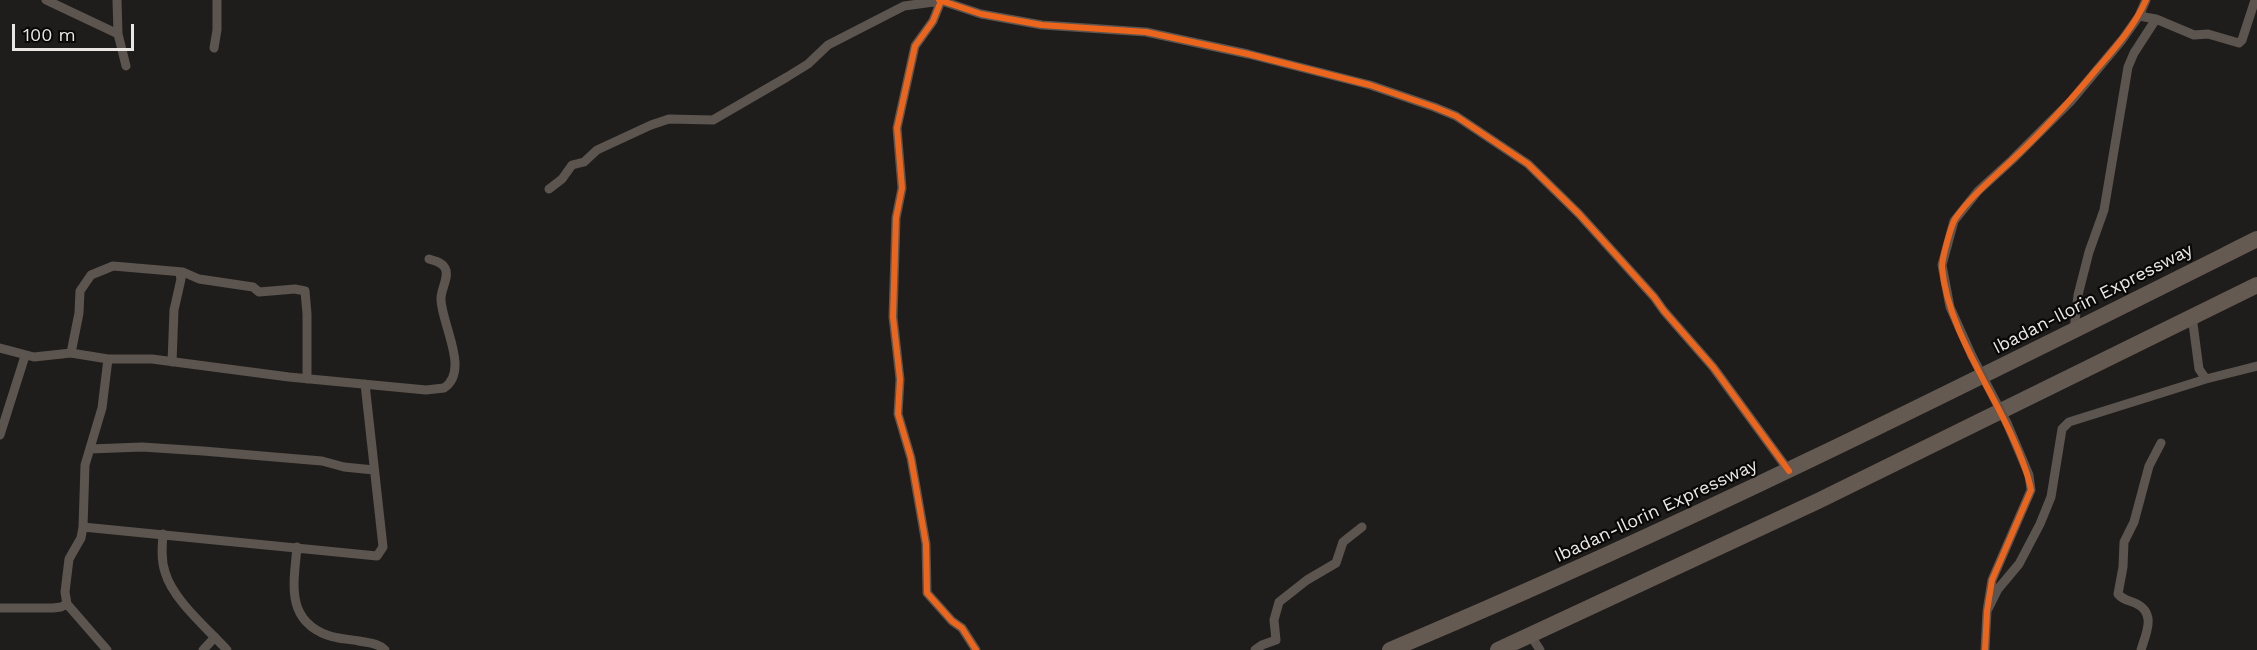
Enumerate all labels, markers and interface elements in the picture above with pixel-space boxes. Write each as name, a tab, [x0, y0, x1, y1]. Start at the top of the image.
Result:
scale bar	[15, 12, 136, 50]
text: 100 m	[23, 24, 76, 45]
street label: Ibadan-Ilorin Expressway	[1989, 239, 2197, 359]
street label: Ibadan-Ilorin Expressway	[1551, 454, 1761, 568]

